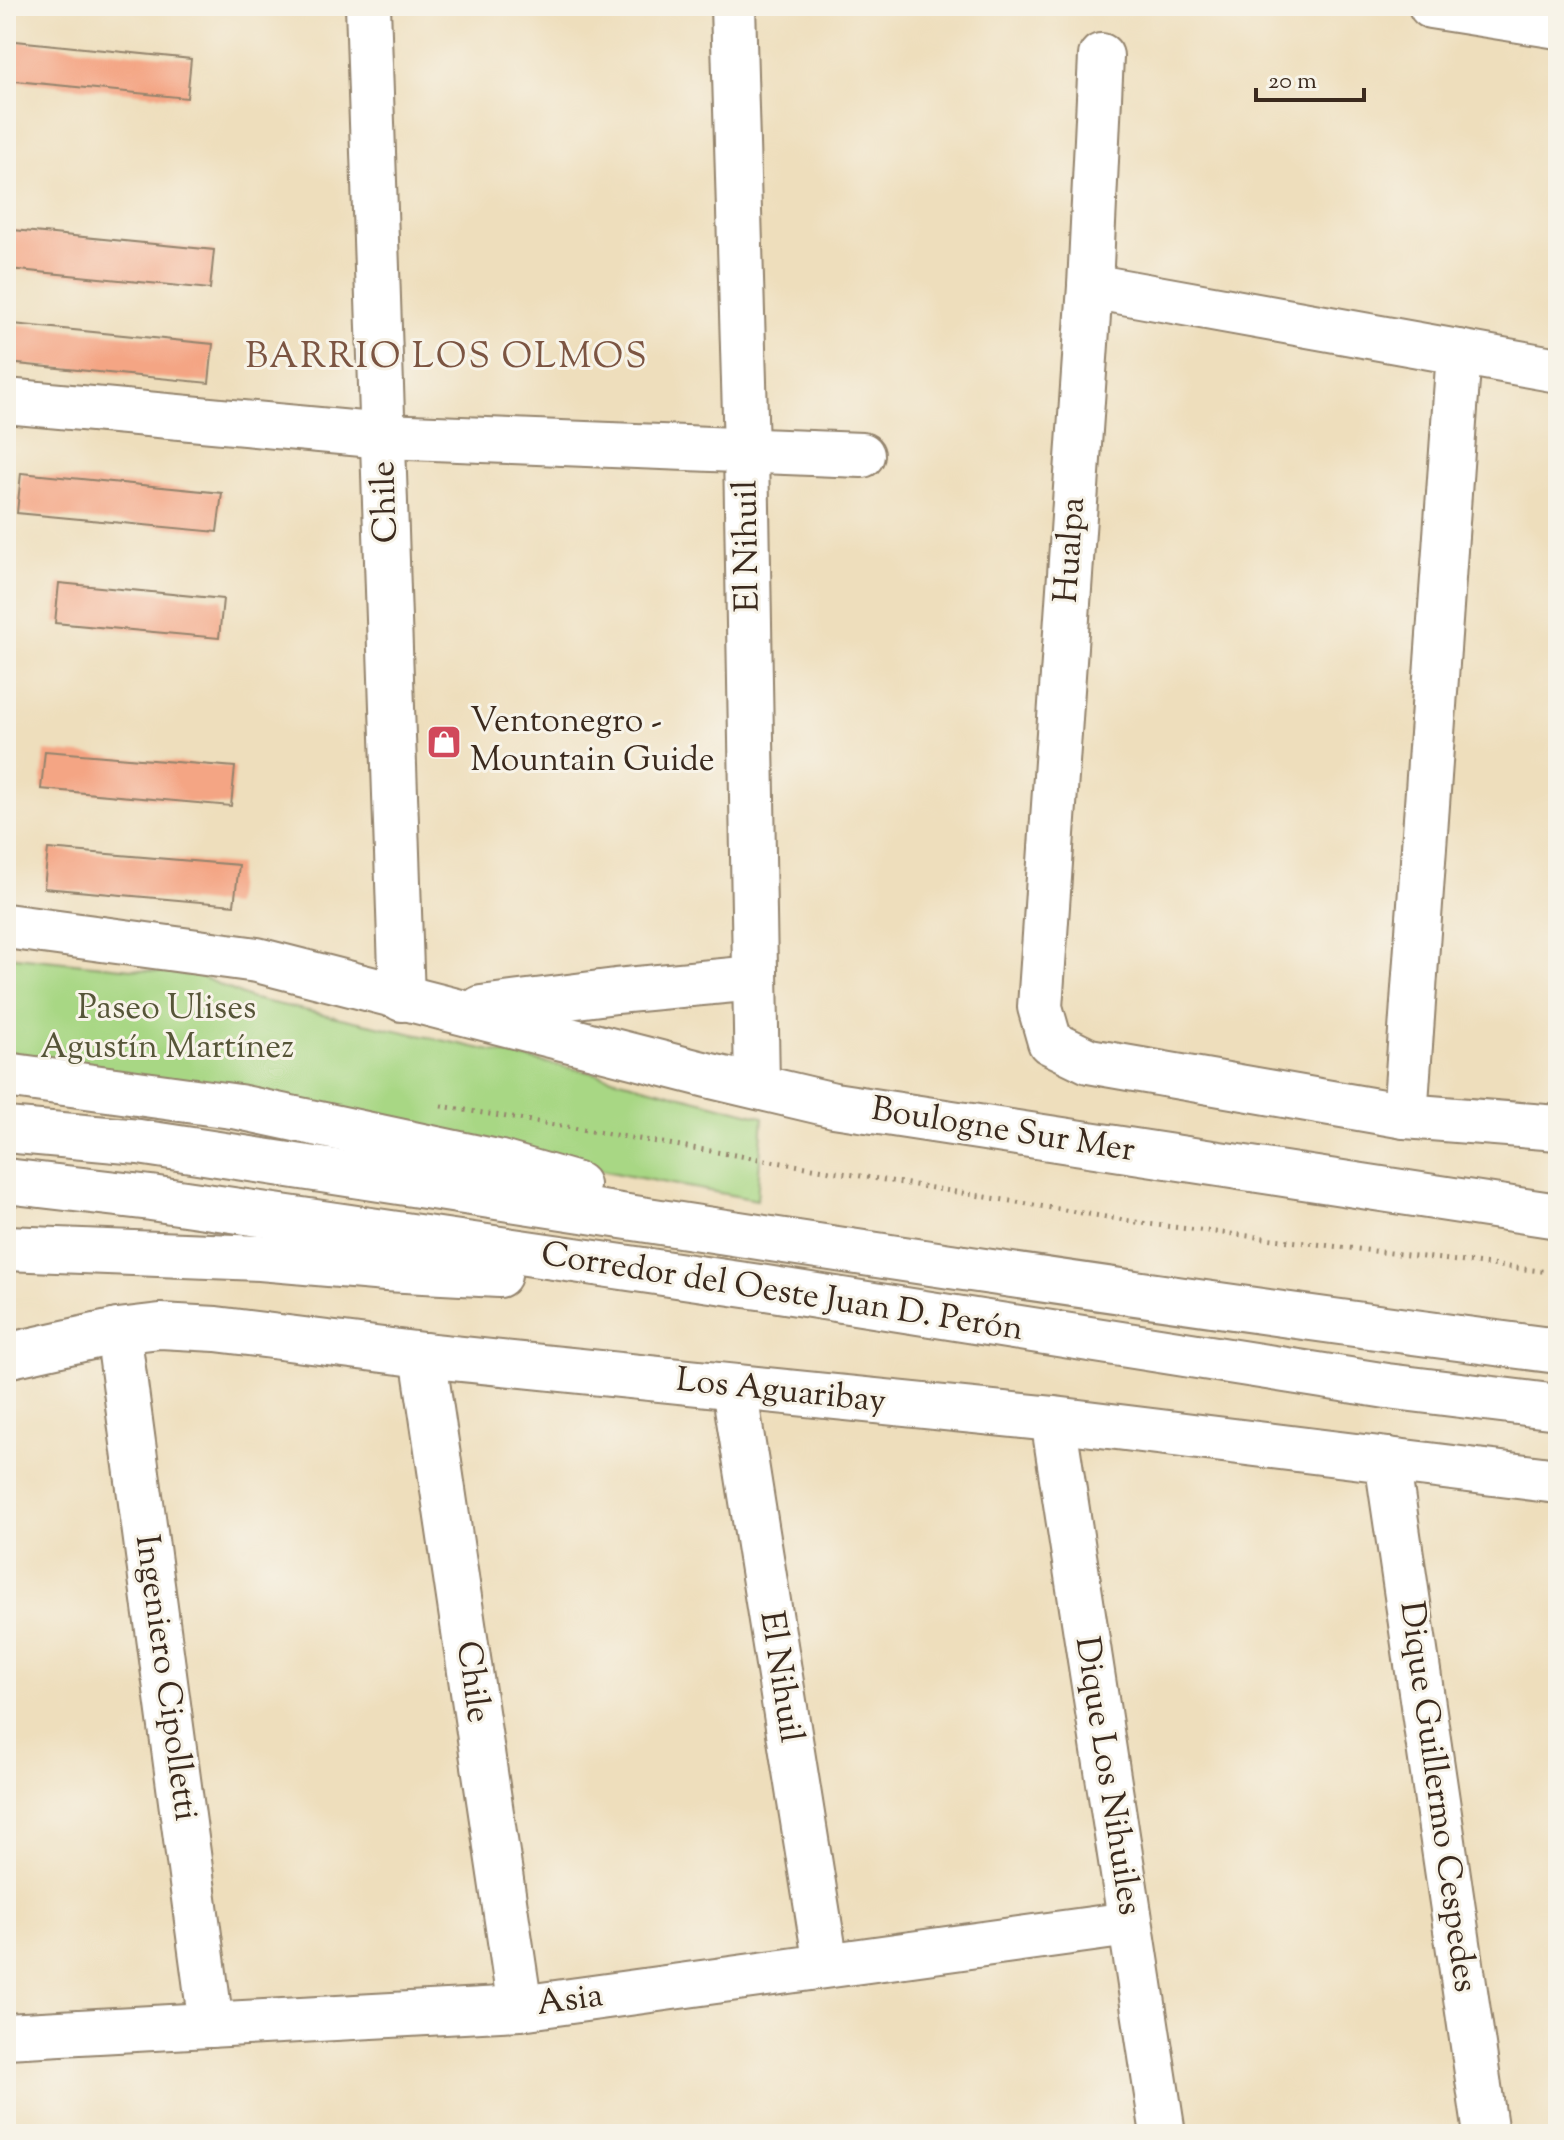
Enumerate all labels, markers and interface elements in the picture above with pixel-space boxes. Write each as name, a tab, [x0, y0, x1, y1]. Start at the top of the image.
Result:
scale bar	[1256, 52, 1364, 102]
text: 20 m	[1268, 65, 1317, 99]
district label: BARRIO LOS OLMOS	[245, 332, 649, 384]
street label: Chile	[360, 460, 412, 544]
street label: El Nihuil	[722, 479, 774, 613]
street label: Hualpa	[1043, 495, 1099, 605]
place label: Ventonegro - Mountain Guide	[470, 698, 715, 786]
shop icon: Ventonegro - Mountain Guide	[425, 723, 463, 761]
park label: Paseo Ulises Agustín Martínez	[40, 985, 294, 1073]
street label: Boulogne Sur Mer	[868, 1086, 1138, 1176]
street label: Corredor del Oeste Juan D. Perón	[538, 1231, 1026, 1355]
street label: Los Aguaribay	[674, 1357, 888, 1427]
street label: Ingeniero Cipolletti	[121, 1532, 209, 1824]
street label: Dique Guillermo Cespedes	[1385, 1598, 1489, 1996]
street label: El Nihuil	[745, 1608, 815, 1746]
street label: Dique Los Nihuiles	[1061, 1633, 1153, 1919]
street label: Chile	[442, 1638, 502, 1726]
street label: Asia	[534, 1972, 606, 2030]

